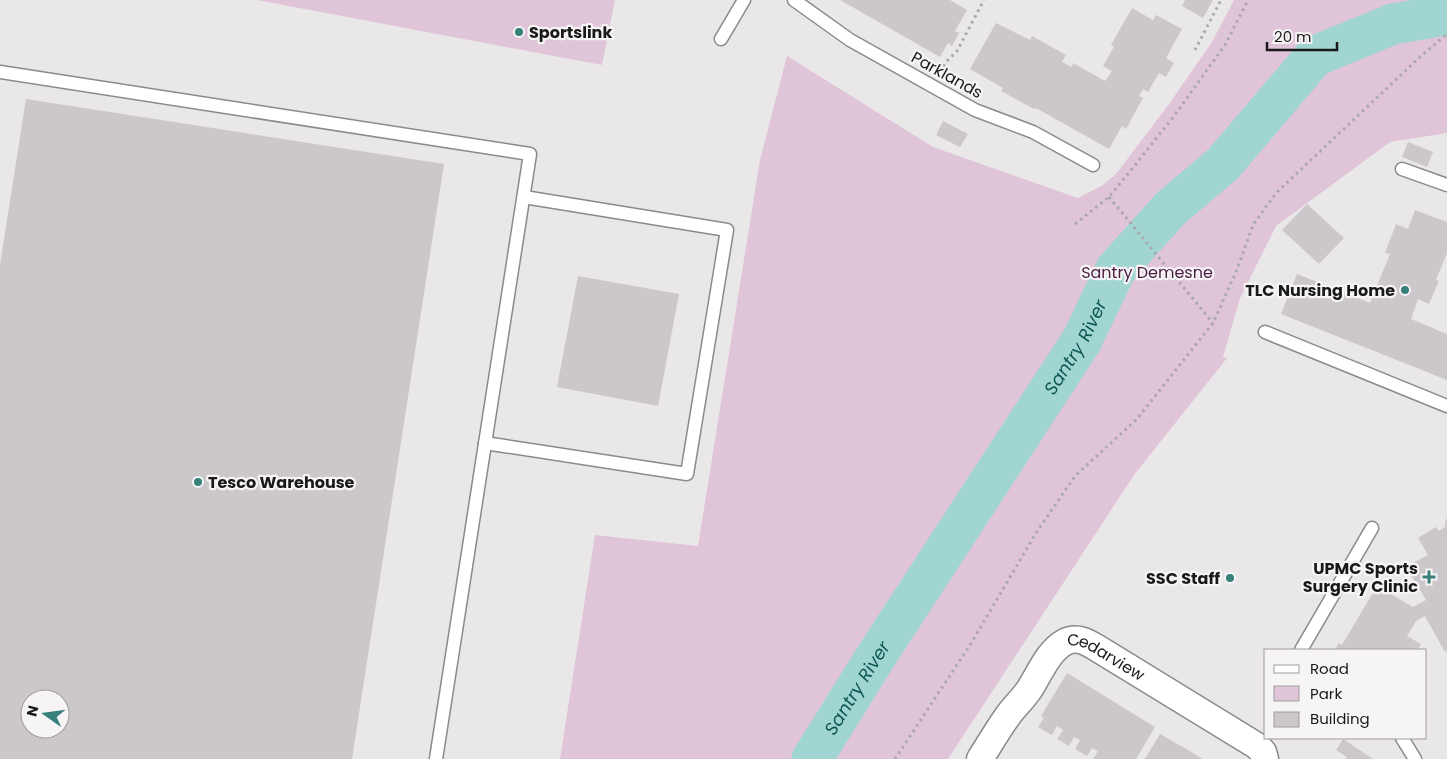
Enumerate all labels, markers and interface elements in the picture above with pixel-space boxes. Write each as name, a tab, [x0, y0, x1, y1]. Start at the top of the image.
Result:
scale bar	[1267, 20, 1337, 52]
place label: Sportslink	[529, 21, 612, 44]
marker: Sportslink	[513, 26, 525, 38]
text: 20 m	[1274, 26, 1312, 47]
street label: Parklands	[907, 46, 987, 104]
park label: Santry Demesne	[1081, 261, 1213, 284]
place label: TLC Nursing Home	[1245, 279, 1395, 302]
marker: TLC Nursing Home	[1399, 284, 1411, 296]
water label: Santry River	[1037, 294, 1113, 399]
place label: Tesco Warehouse	[208, 471, 355, 494]
marker: Tesco Warehouse	[192, 476, 204, 488]
place label: UPMC Sports Surgery Clinic	[1303, 557, 1418, 598]
place label: SSC Staff	[1146, 567, 1220, 590]
marker: UPMC Sports Surgery Clinic	[1422, 570, 1436, 584]
marker: SSC Staff	[1224, 572, 1236, 584]
street label: Cedarview	[1066, 628, 1149, 686]
water label: Santry River	[818, 635, 896, 739]
legend	[1264, 649, 1427, 739]
text: Road	[1310, 658, 1349, 679]
text: Park	[1310, 683, 1342, 704]
north arrow	[20, 689, 70, 739]
text: N	[21, 703, 43, 718]
text: Building	[1310, 708, 1370, 729]

